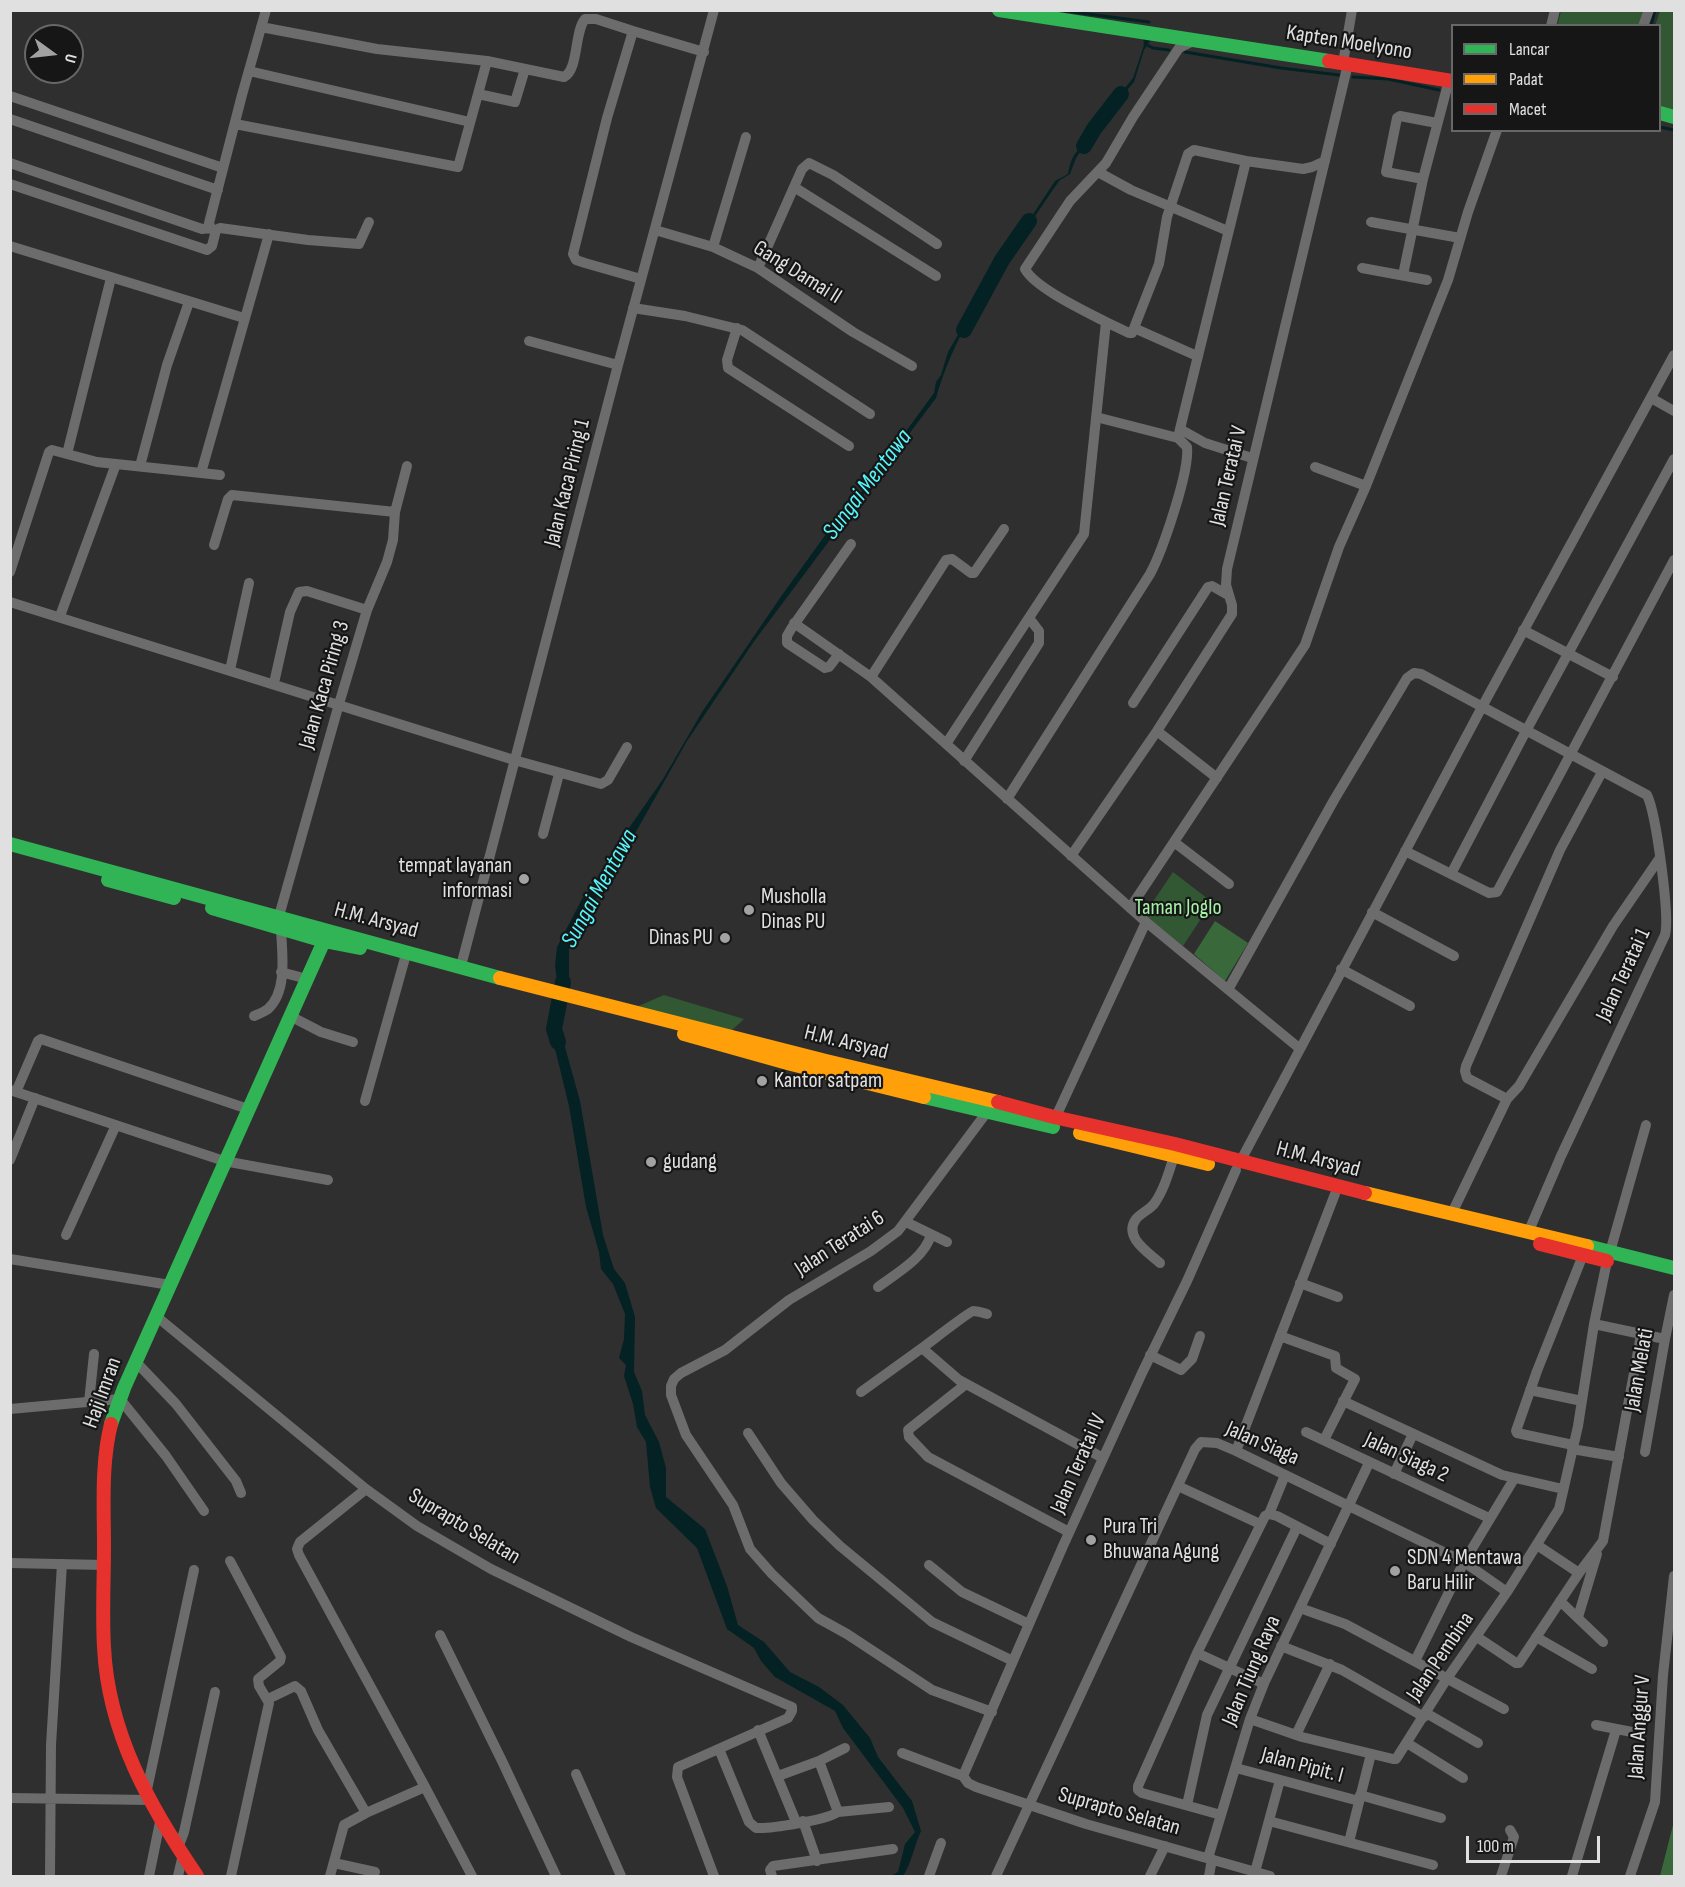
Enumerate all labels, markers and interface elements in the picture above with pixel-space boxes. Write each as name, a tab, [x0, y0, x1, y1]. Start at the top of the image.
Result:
street label: Kapten Moelyono	[1284, 20, 1414, 66]
north arrow	[24, 24, 84, 84]
legend	[1451, 24, 1661, 132]
text: Lancar	[1509, 39, 1549, 60]
text: U	[60, 52, 80, 65]
text: Padat	[1509, 69, 1543, 90]
text: Macet	[1509, 99, 1546, 120]
street label: Gang Damai II	[748, 236, 846, 310]
street label: Jalan Kaca Piring 1	[539, 417, 597, 549]
street label: Jalan Teratai V	[1205, 423, 1253, 529]
water label: Sungai Mentawa	[817, 424, 919, 546]
street label: Jalan Kaca Piring 3	[294, 618, 356, 752]
water label: Sungai Mentawa	[556, 825, 644, 953]
place label: tempat layanan informasi	[398, 853, 512, 904]
marker: tempat layanan informasi	[517, 872, 531, 886]
place label: Musholla Dinas PU	[761, 884, 826, 936]
park label: Taman Joglo	[1134, 895, 1222, 921]
street label: H.M. Arsyad	[331, 897, 421, 945]
marker: Musholla Dinas PU	[742, 903, 756, 917]
street label: Jalan Teratai 1	[1591, 924, 1657, 1026]
place label: Dinas PU	[649, 925, 713, 951]
marker: Dinas PU	[718, 931, 732, 945]
street label: H.M. Arsyad	[801, 1020, 891, 1066]
place label: Kantor satpam	[774, 1068, 882, 1094]
marker: Kantor satpam	[755, 1074, 769, 1088]
street label: H.M. Arsyad	[1273, 1136, 1363, 1184]
place label: gudang	[663, 1149, 717, 1175]
marker: gudang	[644, 1155, 658, 1169]
street label: Jalan Teratai 6	[790, 1205, 890, 1283]
street label: Jalan Melati	[1620, 1326, 1660, 1414]
street label: Haji Imran	[78, 1354, 128, 1432]
street label: Jalan Teratai IV	[1045, 1410, 1113, 1518]
street label: Jalan Siaga	[1221, 1416, 1303, 1472]
street label: Jalan Siaga 2	[1360, 1427, 1452, 1489]
street label: Suprapto Selatan	[403, 1483, 525, 1571]
place label: Pura Tri Bhuwana Agung	[1103, 1514, 1219, 1566]
marker: Pura Tri Bhuwana Agung	[1084, 1533, 1098, 1547]
place label: SDN 4 Mentawa Baru Hilir	[1407, 1545, 1522, 1597]
marker: SDN 4 Mentawa Baru Hilir	[1388, 1564, 1402, 1578]
street label: Jalan Pembina	[1402, 1607, 1480, 1707]
street label: Jalan Tiung Raya	[1217, 1612, 1287, 1730]
street label: Jalan Anggur V	[1623, 1674, 1657, 1780]
street label: Jalan Pipit. I	[1258, 1742, 1346, 1790]
street label: Suprapto Selatan	[1055, 1782, 1183, 1842]
scale bar	[1469, 1824, 1602, 1862]
text: 100 m	[1477, 1836, 1514, 1857]

